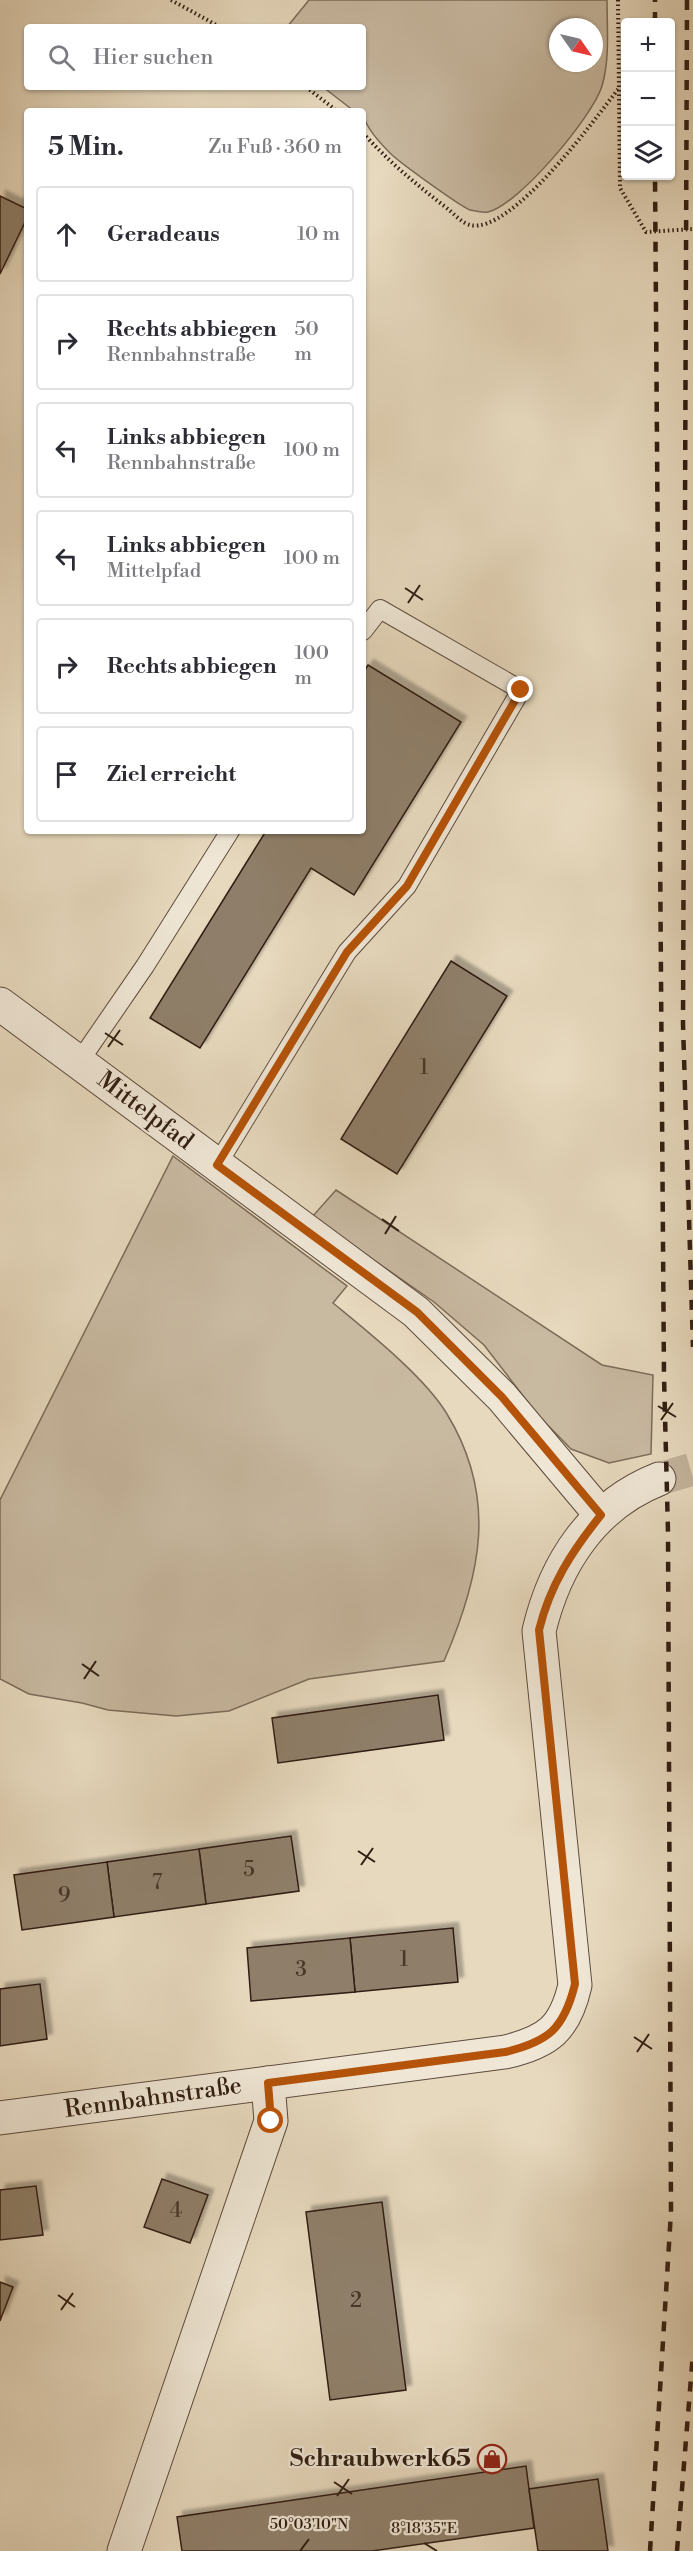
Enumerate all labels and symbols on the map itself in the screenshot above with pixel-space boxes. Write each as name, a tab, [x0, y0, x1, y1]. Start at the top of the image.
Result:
north arrow	[549, 18, 603, 72]
route end	[507, 676, 533, 702]
house number: 1	[419, 1055, 429, 1081]
street label: Mittelpfad	[91, 1065, 199, 1157]
house number: 5	[243, 1857, 255, 1883]
house number: 7	[152, 1870, 163, 1896]
house number: 9	[58, 1883, 70, 1909]
house number: 1	[399, 1947, 409, 1973]
house number: 3	[295, 1957, 307, 1983]
street label: Rennbahnstraße	[62, 2071, 244, 2125]
route start	[257, 2107, 283, 2133]
house number: 4	[170, 2198, 182, 2224]
house number: 2	[350, 2288, 362, 2314]
shop icon: Schraubwerk65	[476, 2443, 508, 2475]
place label: Schraubwerk65	[290, 2444, 471, 2474]
text: 50°03'10"N	[270, 2515, 348, 2534]
text: 8°18'35"E	[391, 2519, 457, 2538]

